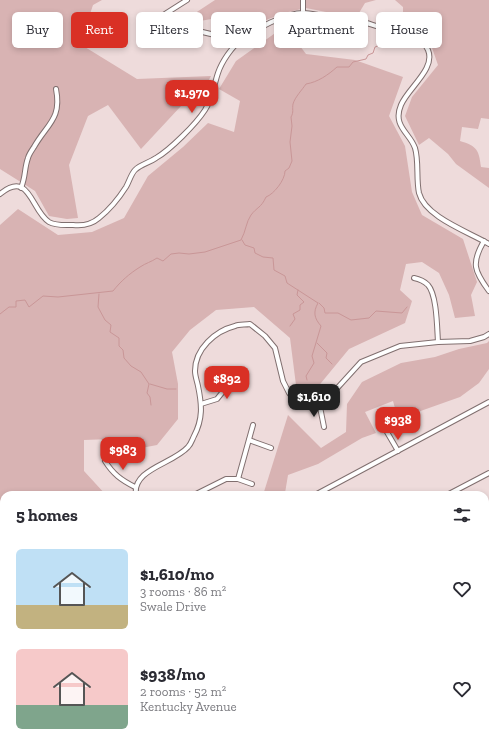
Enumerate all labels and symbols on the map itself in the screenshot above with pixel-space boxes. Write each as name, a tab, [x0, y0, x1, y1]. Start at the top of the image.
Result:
pin: $1,970	[159, 80, 225, 114]
pin: $892	[203, 366, 251, 400]
pin: $1,610	[281, 384, 347, 418]
pin: $938	[374, 407, 422, 441]
pin: $983	[99, 437, 147, 471]

